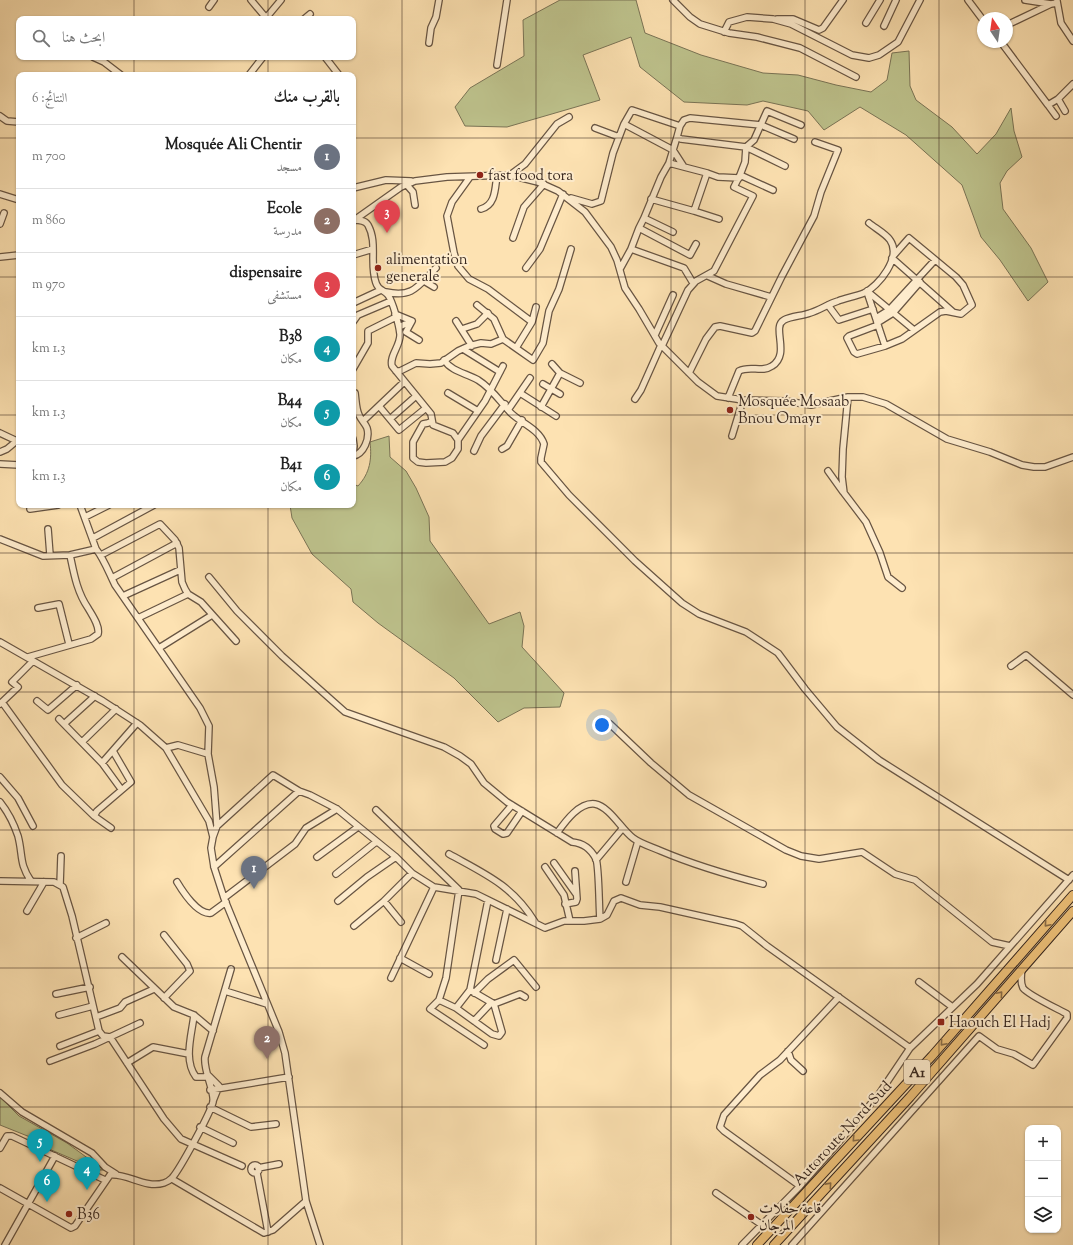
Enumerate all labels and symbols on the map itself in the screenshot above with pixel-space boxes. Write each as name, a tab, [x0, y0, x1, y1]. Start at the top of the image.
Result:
north arrow	[977, 12, 1013, 48]
place label: fast food tora	[488, 166, 573, 187]
marker: fast food tora	[475, 170, 485, 180]
pin: 3	[374, 200, 400, 233]
place label: alimentation generale	[386, 250, 468, 288]
marker: alimentation generale	[373, 263, 383, 273]
place label: Mosquée Mosaab Bnou Omayr	[738, 392, 849, 430]
marker: Mosquée Mosaab Bnou Omayr	[725, 405, 735, 415]
your location	[592, 715, 612, 735]
pin: 1	[241, 856, 267, 889]
one-way arrow	[1045, 919, 1052, 927]
one-way arrow	[995, 992, 1002, 999]
place label: Haouch El Hadj	[949, 1013, 1051, 1034]
marker: Haouch El Hadj	[936, 1017, 946, 1027]
pin: 2	[254, 1026, 280, 1059]
one-way arrow	[941, 1038, 948, 1046]
road number: A1	[904, 1060, 930, 1084]
street label: Autoroute Nord-Sud	[789, 1077, 898, 1191]
pin: 5	[27, 1129, 53, 1162]
one-way arrow	[853, 1134, 860, 1141]
pin: 4	[74, 1157, 100, 1190]
pin: 6	[34, 1169, 60, 1202]
one-way arrow	[824, 1182, 832, 1190]
place label: قاعة حفلات المرجان	[759, 1199, 821, 1237]
place label: B36	[77, 1205, 100, 1226]
marker: B36	[64, 1209, 74, 1219]
marker: قاعة حفلات المرجان	[746, 1212, 756, 1222]

